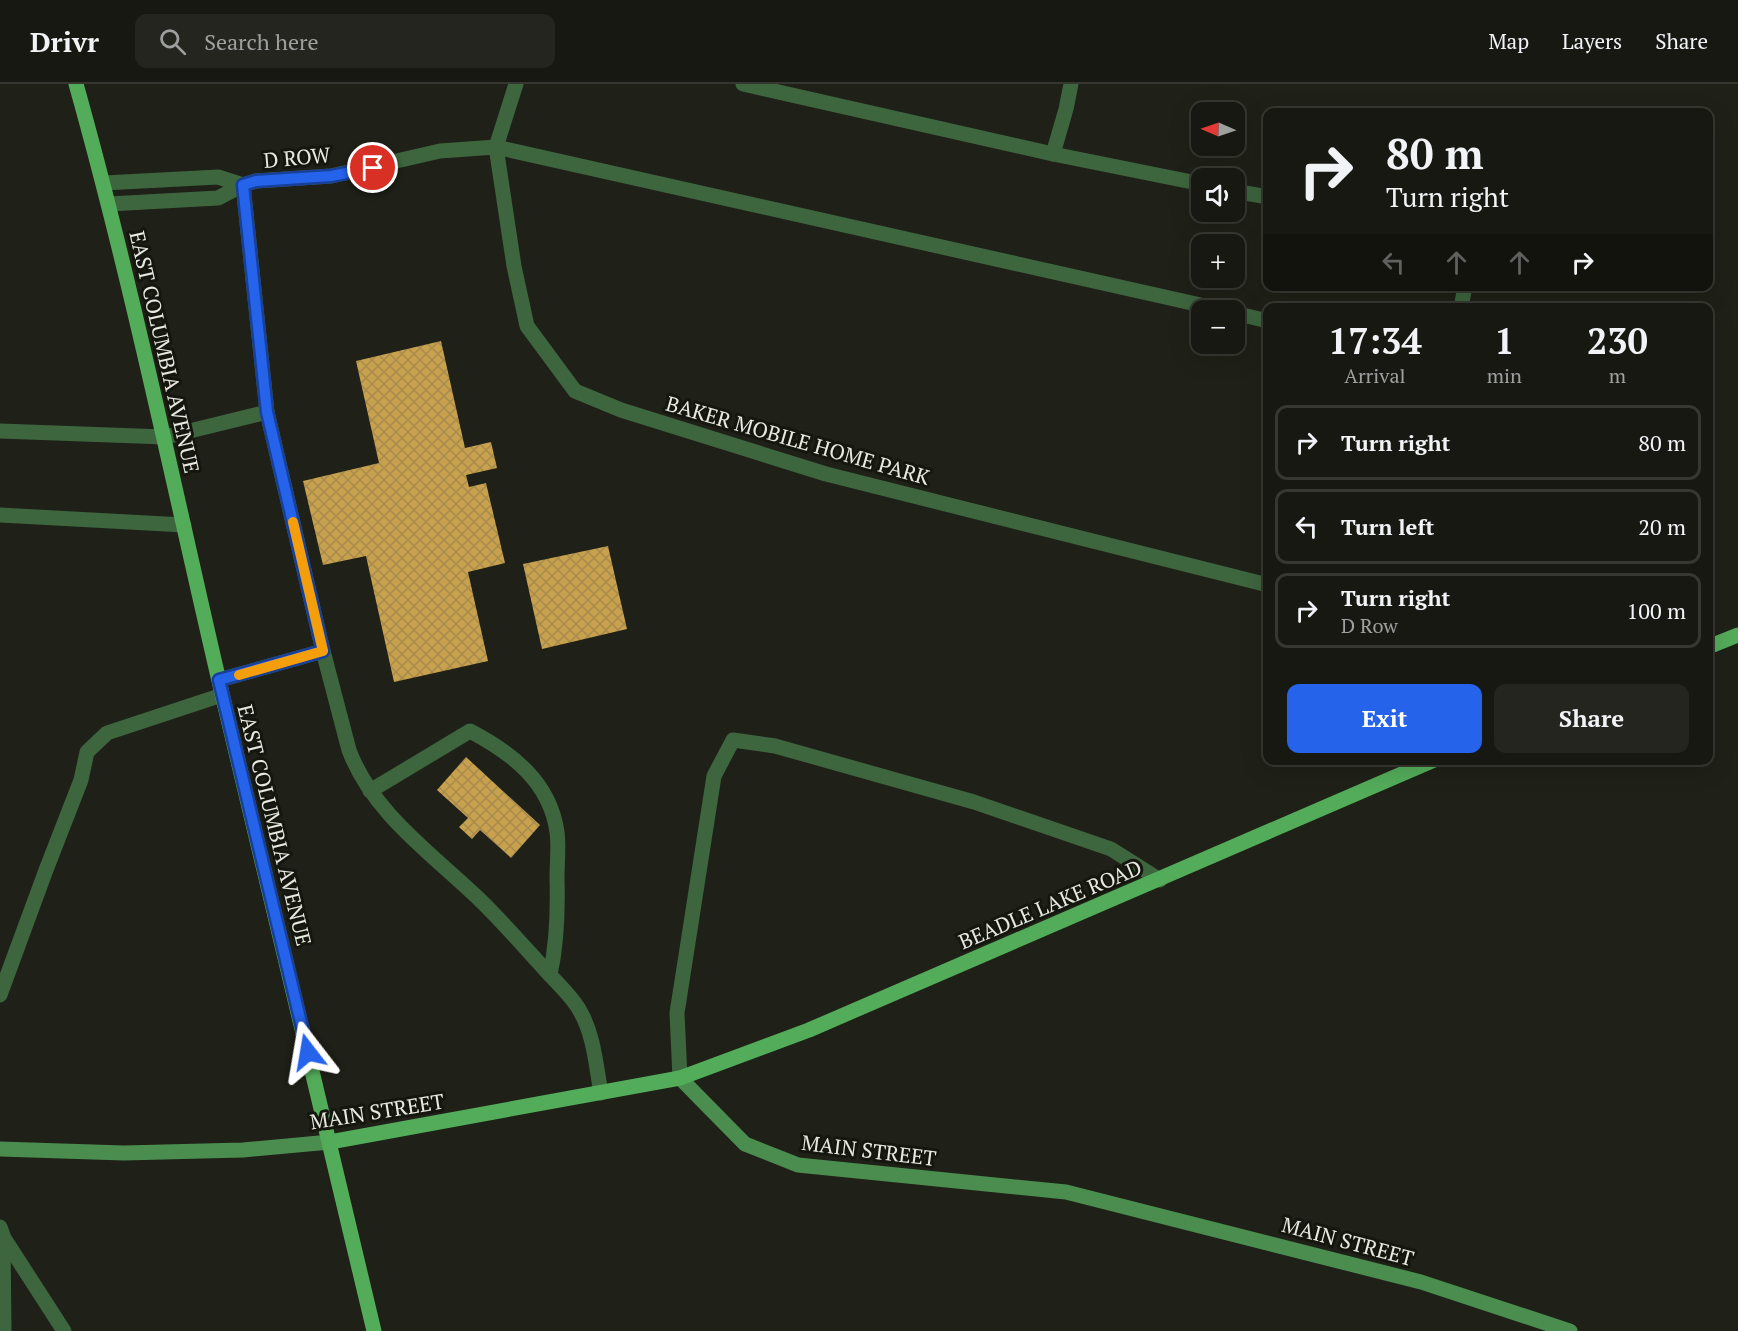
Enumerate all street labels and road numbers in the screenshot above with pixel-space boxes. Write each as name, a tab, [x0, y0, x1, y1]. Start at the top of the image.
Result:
street label: D ROW	[262, 140, 332, 174]
street label: EAST COLUMBIA AVENUE	[123, 228, 207, 476]
street label: BAKER MOBILE HOME PARK	[663, 389, 934, 491]
street label: EAST COLUMBIA AVENUE	[231, 701, 319, 949]
street label: BEADLE LAKE ROAD	[954, 853, 1146, 955]
street label: MAIN STREET	[308, 1087, 446, 1135]
street label: MAIN STREET	[800, 1128, 938, 1172]
street label: MAIN STREET	[1279, 1210, 1417, 1272]

